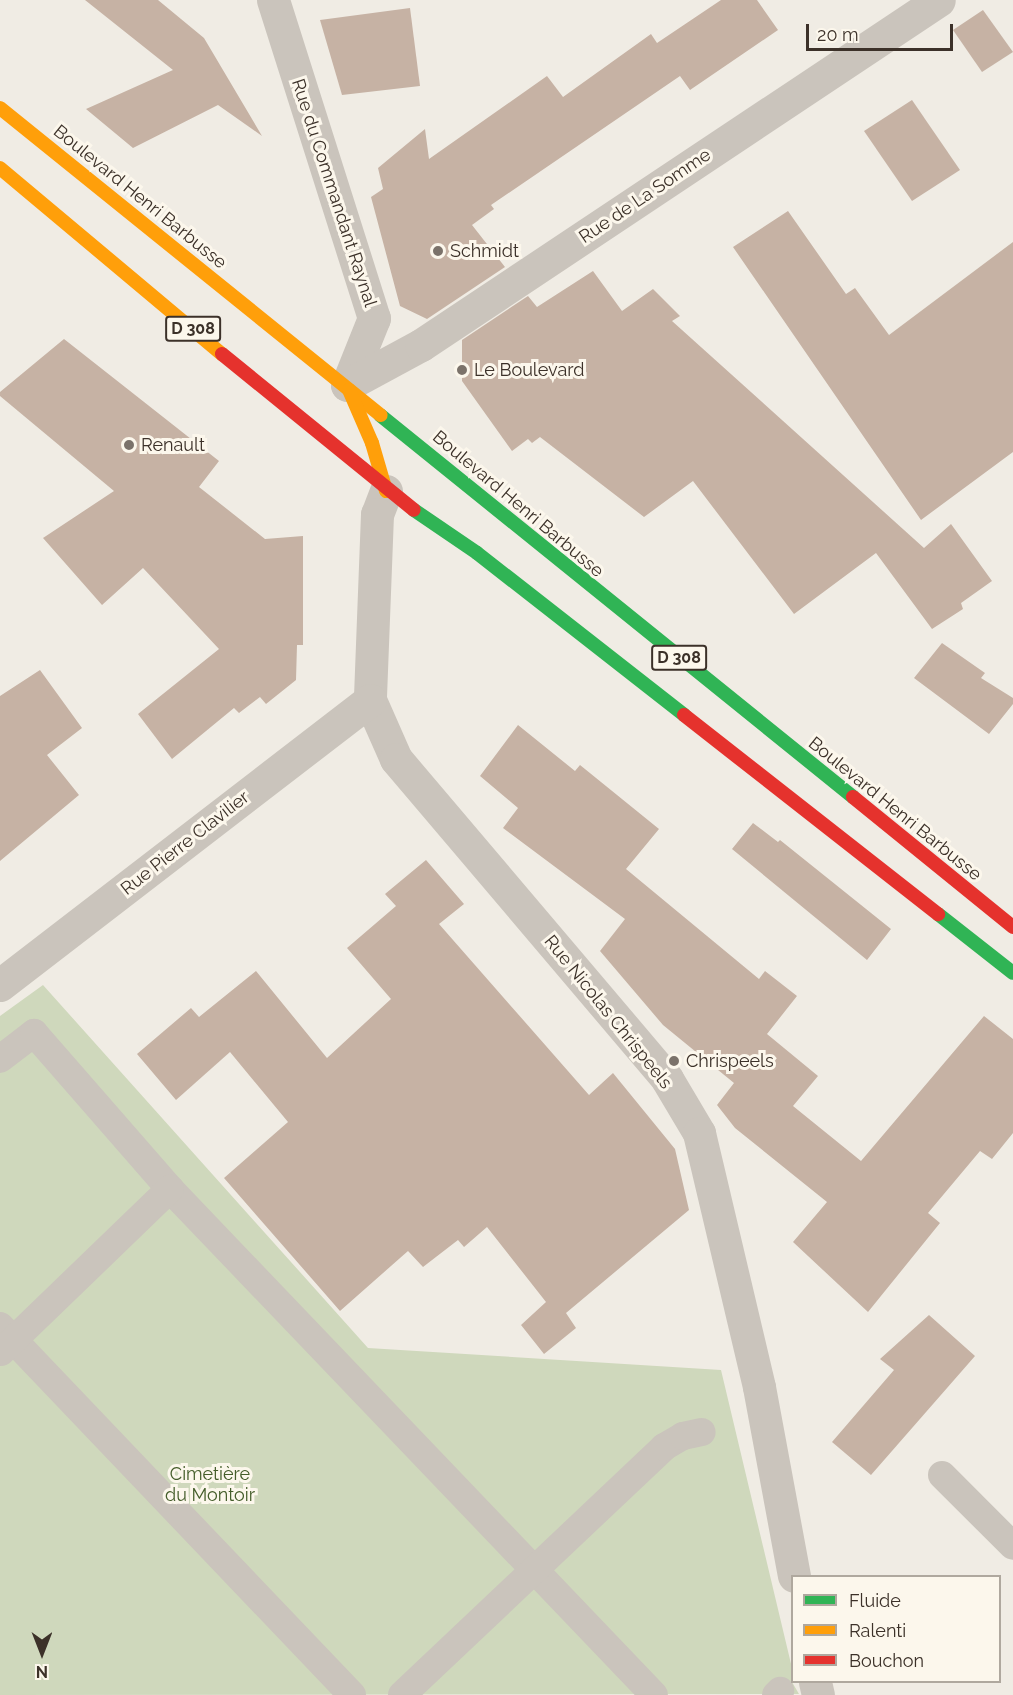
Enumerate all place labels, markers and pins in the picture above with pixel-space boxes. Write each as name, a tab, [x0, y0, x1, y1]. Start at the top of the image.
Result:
place label: Schmidt	[450, 240, 519, 262]
marker: Schmidt	[431, 244, 445, 258]
place label: Le Boulevard	[474, 359, 584, 381]
marker: Le Boulevard	[455, 363, 469, 377]
place label: Renault	[141, 434, 205, 456]
marker: Renault	[122, 438, 136, 452]
place label: Chrispeels	[686, 1050, 774, 1072]
marker: Chrispeels	[667, 1054, 681, 1068]

